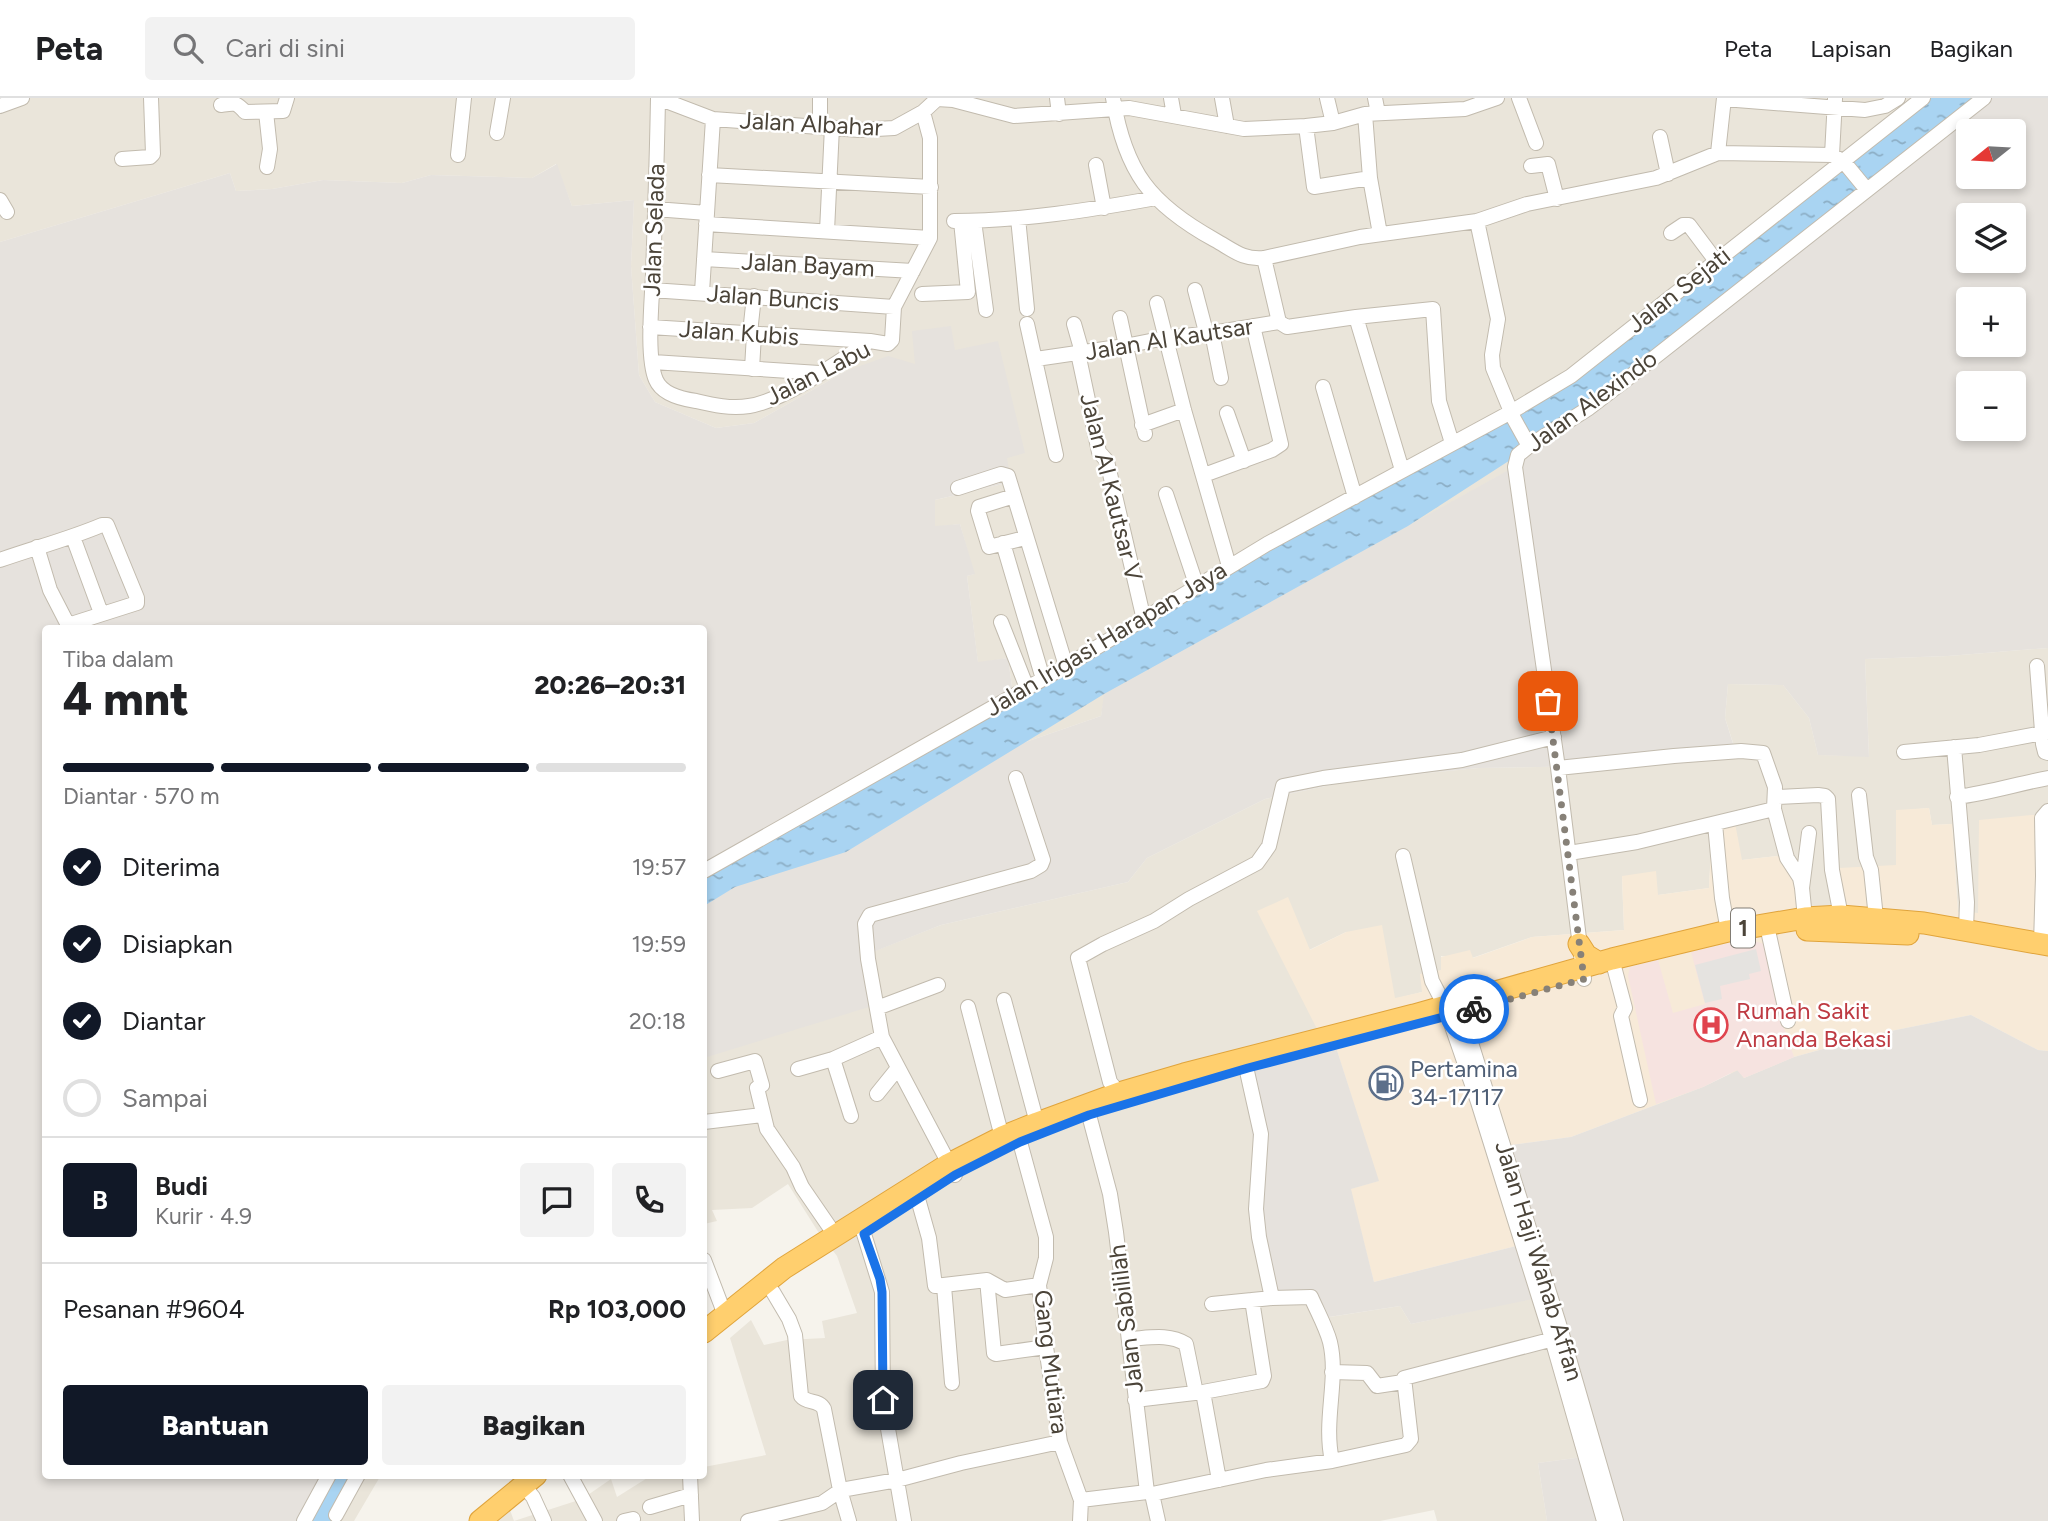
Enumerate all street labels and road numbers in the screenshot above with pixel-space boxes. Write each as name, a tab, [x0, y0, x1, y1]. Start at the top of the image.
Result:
street label: Jalan Albahar	[739, 105, 883, 142]
street label: Jalan Selada	[637, 163, 670, 297]
street label: Jalan Sejati	[1621, 240, 1736, 339]
street label: Jalan Bayam	[741, 247, 875, 282]
street label: Jalan Buncis	[706, 278, 840, 317]
street label: Jalan Al Kautsar	[1083, 311, 1255, 366]
street label: Jalan Kubis	[678, 314, 800, 351]
street label: Jalan Labu	[761, 334, 875, 411]
street label: Jalan Alexindo	[1521, 344, 1663, 458]
street label: Jalan Al Kautsar V	[1074, 390, 1149, 584]
street label: Jalan Irigasi Harapan Jaya	[980, 555, 1231, 722]
road number: 1	[1731, 908, 1755, 948]
street label: Jalan Haji Wahab Affan	[1489, 1138, 1590, 1384]
street label: Jalan Sabililah	[1102, 1243, 1149, 1395]
street label: Gang Mutiara	[1028, 1288, 1075, 1436]

